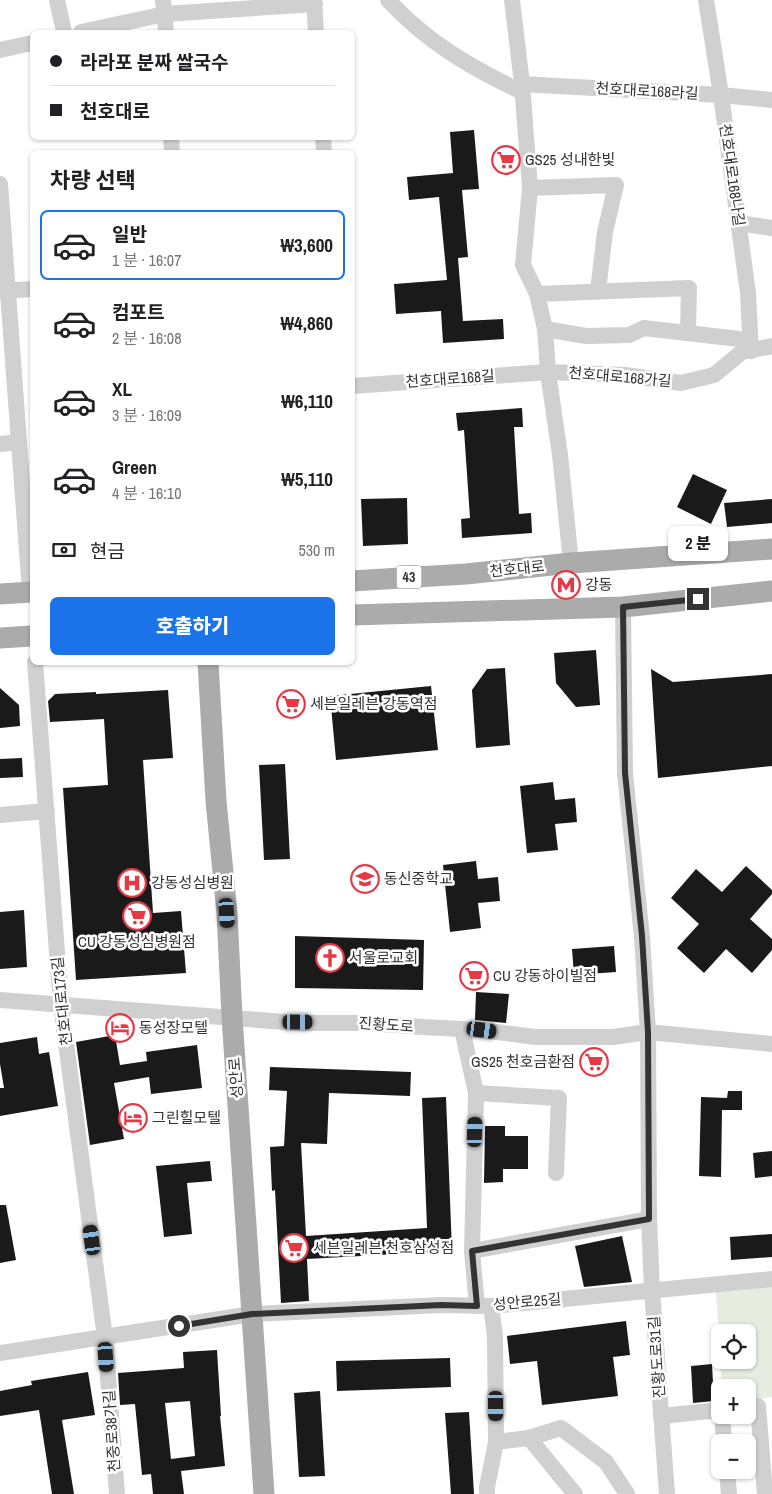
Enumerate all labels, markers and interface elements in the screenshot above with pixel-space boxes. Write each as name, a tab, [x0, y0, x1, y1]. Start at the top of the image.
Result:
text: 라라포 분짜 쌀국수	[80, 49, 229, 75]
street label: 천호대로168라길	[595, 77, 699, 104]
text: 천호대로	[80, 98, 150, 124]
street label: 천호대로168나길	[715, 122, 750, 228]
supermarket icon: GS25 성내한빛	[491, 145, 521, 175]
place label: GS25 성내한빛	[525, 149, 615, 170]
text: 차량 선택	[50, 165, 136, 195]
text: 일반	[112, 221, 147, 247]
icon: car	[52, 223, 97, 268]
text: ₩3,600	[280, 232, 333, 258]
text: 1 분 · 16:07	[112, 249, 181, 271]
text: 컴포트	[112, 299, 164, 325]
icon: car	[52, 301, 97, 346]
text: ₩4,860	[280, 310, 333, 336]
text: 2 분 · 16:08	[112, 327, 181, 349]
street label: 천호대로168가길	[568, 362, 672, 391]
street label: 천호대로168길	[405, 365, 495, 392]
text: XL	[112, 376, 132, 402]
icon: car	[52, 379, 97, 424]
text: ₩6,110	[281, 388, 333, 414]
text: 3 분 · 16:09	[112, 404, 181, 426]
text: Green	[112, 454, 157, 480]
icon: car	[52, 457, 97, 502]
text: ₩5,110	[281, 466, 333, 492]
text: 4 분 · 16:10	[112, 482, 181, 504]
callout: 2 분	[668, 526, 728, 562]
text: 2 분	[685, 532, 711, 554]
icon: cash	[50, 536, 78, 564]
text: 현금	[90, 538, 125, 564]
text: 530 m	[299, 539, 335, 561]
street label: 천호대로	[488, 555, 545, 582]
road number: 43	[396, 566, 422, 588]
metro station icon: 강동	[551, 570, 581, 600]
place label: 강동	[585, 574, 613, 595]
route end	[687, 588, 709, 610]
button: 호출하기	[50, 597, 335, 655]
supermarket icon: 세븐일레븐 강동역점	[276, 689, 306, 719]
place label: 세븐일레븐 강동역점	[310, 693, 438, 714]
school or university icon: 동신중학교	[350, 864, 380, 894]
hospital icon: 강동성심병원	[117, 868, 147, 898]
place label: 동신중학교	[384, 868, 453, 889]
place label: 강동성심병원	[151, 872, 234, 893]
car	[218, 898, 235, 928]
supermarket icon: CU 강동성심병원점	[122, 901, 152, 931]
place label: CU 강동성심병원점	[78, 931, 196, 952]
church icon: 서울로교회	[315, 943, 345, 973]
place label: 서울로교회	[349, 947, 418, 968]
street label: 천호대로173길	[46, 955, 77, 1047]
supermarket icon: CU 강동하이빌점	[459, 961, 489, 991]
place label: CU 강동하이빌점	[493, 965, 597, 986]
street label: 진황도로	[358, 1012, 414, 1037]
hotel icon: 동성장모텔	[105, 1013, 135, 1043]
car	[283, 1015, 313, 1030]
place label: 동성장모텔	[139, 1017, 208, 1038]
car	[466, 1020, 497, 1040]
supermarket icon: GS25 천호금환점	[579, 1047, 609, 1077]
place label: GS25 천호금환점	[471, 1051, 575, 1072]
street label: 성안로	[224, 1057, 247, 1099]
hotel icon: 그린힐모텔	[118, 1103, 148, 1133]
place label: 그린힐모텔	[152, 1107, 221, 1128]
car	[466, 1117, 483, 1147]
car	[82, 1224, 101, 1256]
supermarket icon: 세븐일레븐 천호삼성점	[279, 1233, 309, 1263]
place label: 세븐일레븐 천호삼성점	[313, 1237, 454, 1258]
street label: 성안로25길	[492, 1288, 562, 1315]
route start	[168, 1315, 190, 1337]
street label: 진황도로31길	[643, 1315, 670, 1399]
map controls	[711, 1324, 756, 1479]
button: locate	[711, 1324, 756, 1369]
car	[97, 1342, 114, 1372]
button: +	[711, 1379, 756, 1424]
street label: 천중로38가길	[98, 1389, 125, 1473]
car	[488, 1391, 503, 1421]
button: −	[711, 1434, 756, 1479]

